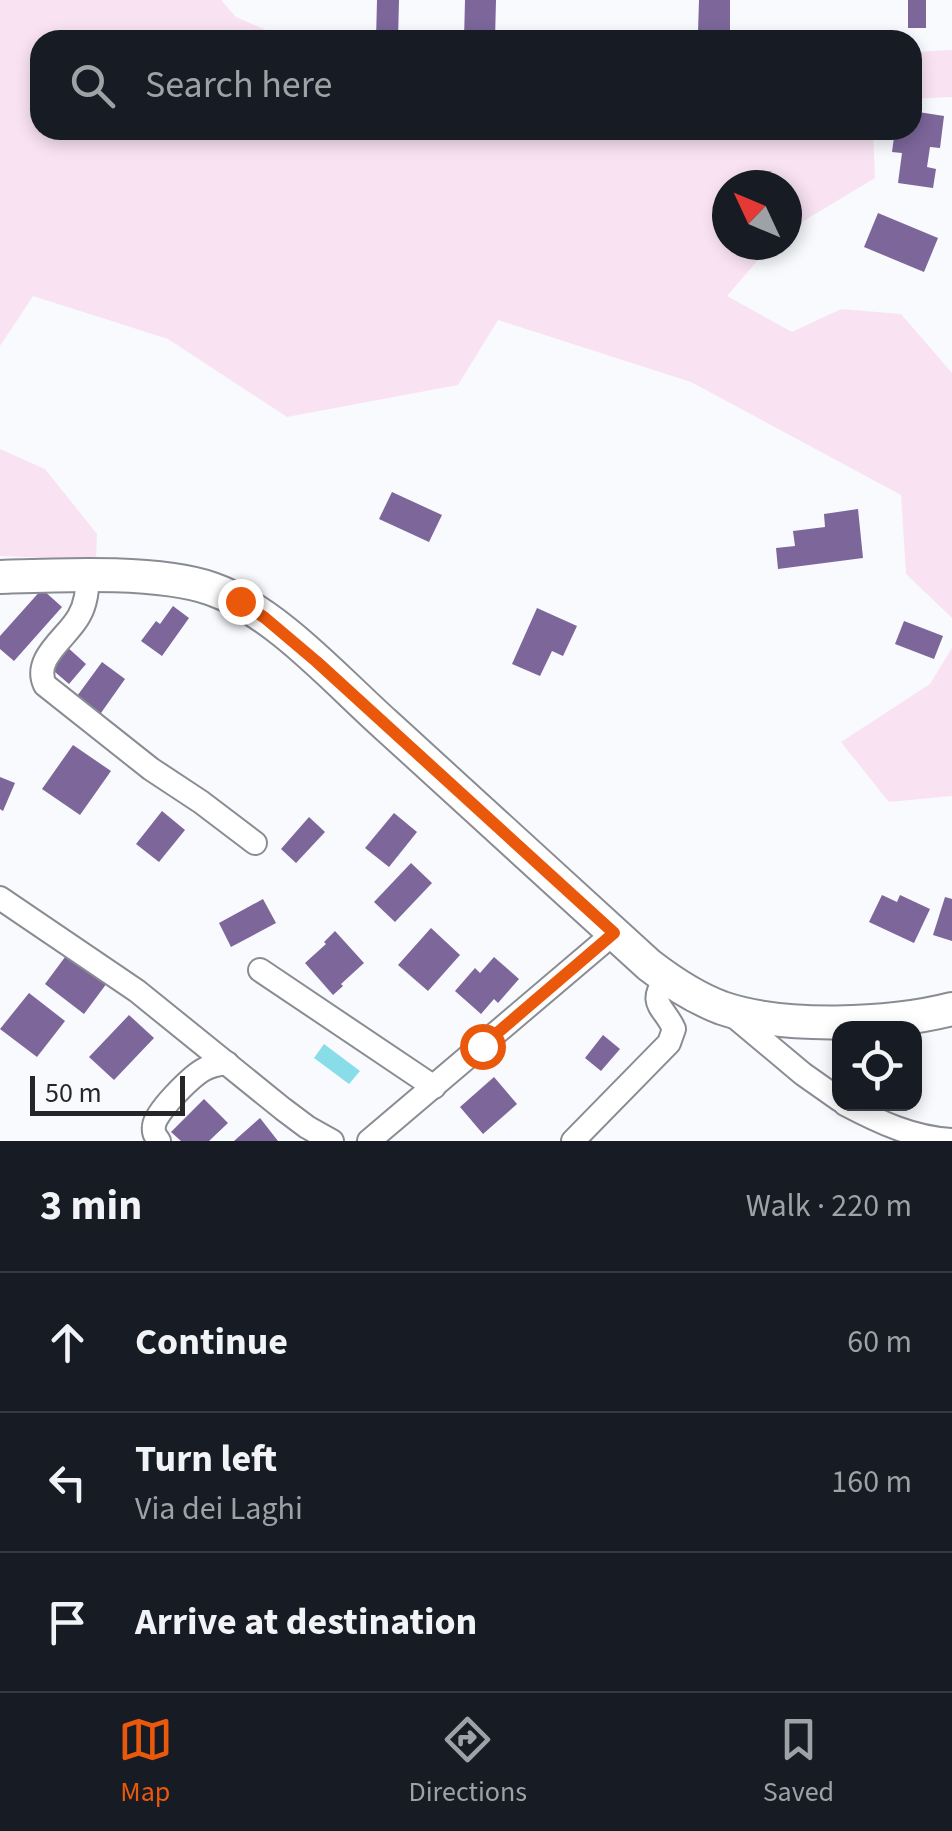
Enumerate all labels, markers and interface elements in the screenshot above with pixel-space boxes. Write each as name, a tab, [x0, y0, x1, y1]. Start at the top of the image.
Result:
search box	[30, 30, 922, 140]
icon: search	[65, 58, 120, 113]
text: Search here	[145, 58, 332, 112]
north arrow	[712, 170, 802, 260]
route end	[218, 579, 264, 625]
map controls	[832, 1021, 922, 1111]
button: locate	[832, 1021, 922, 1111]
route start	[460, 1024, 506, 1070]
scale bar	[30, 1071, 185, 1116]
text: 50 m	[45, 1073, 102, 1113]
text: 3 min	[40, 1176, 142, 1236]
text: Walk · 220 m	[746, 1183, 912, 1229]
icon: ahead	[40, 1315, 95, 1370]
text: Continue	[135, 1315, 288, 1369]
text: 60 m	[847, 1319, 912, 1365]
text: Turn left	[135, 1432, 277, 1486]
icon: left	[40, 1455, 95, 1510]
text: 160 m	[831, 1459, 912, 1505]
text: Via dei Laghi	[135, 1486, 303, 1532]
icon: arrive	[40, 1595, 95, 1650]
text: Arrive at destination	[135, 1595, 477, 1649]
tab: Map	[118, 1712, 173, 1812]
tab: Directions	[409, 1712, 527, 1812]
tab: Saved	[763, 1712, 834, 1812]

